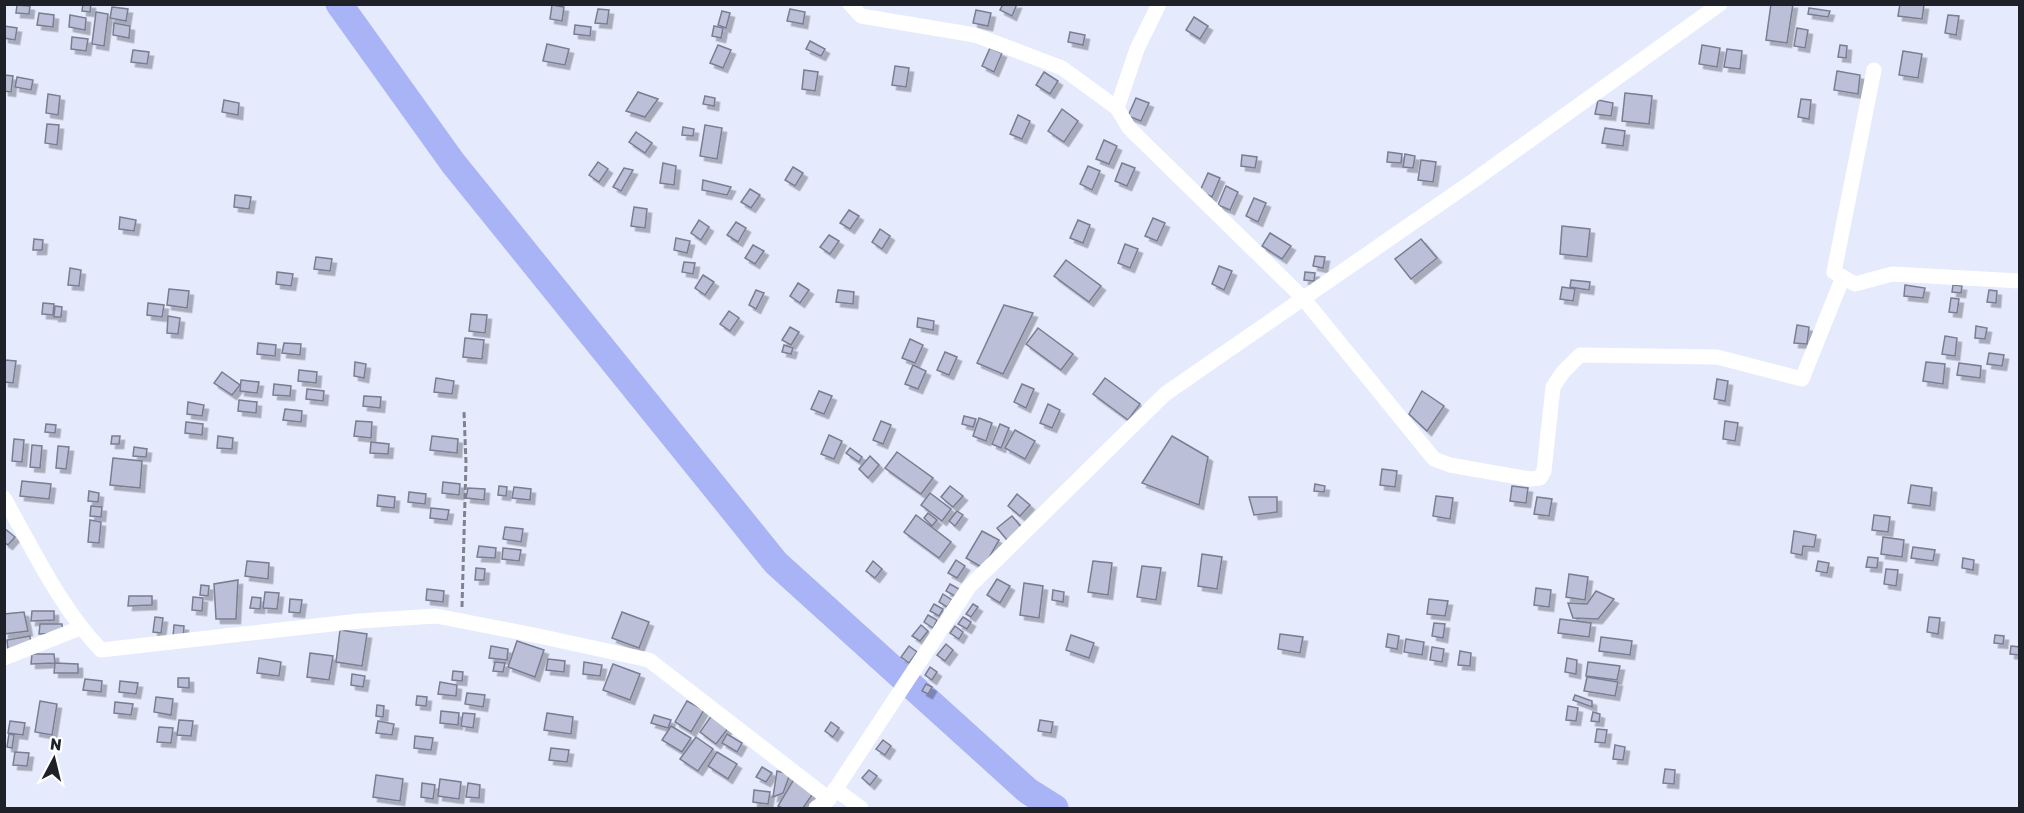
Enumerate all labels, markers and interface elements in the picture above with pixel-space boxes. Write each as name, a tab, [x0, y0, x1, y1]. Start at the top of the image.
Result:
north arrow	[24, 729, 84, 789]
text: N	[49, 734, 63, 755]

